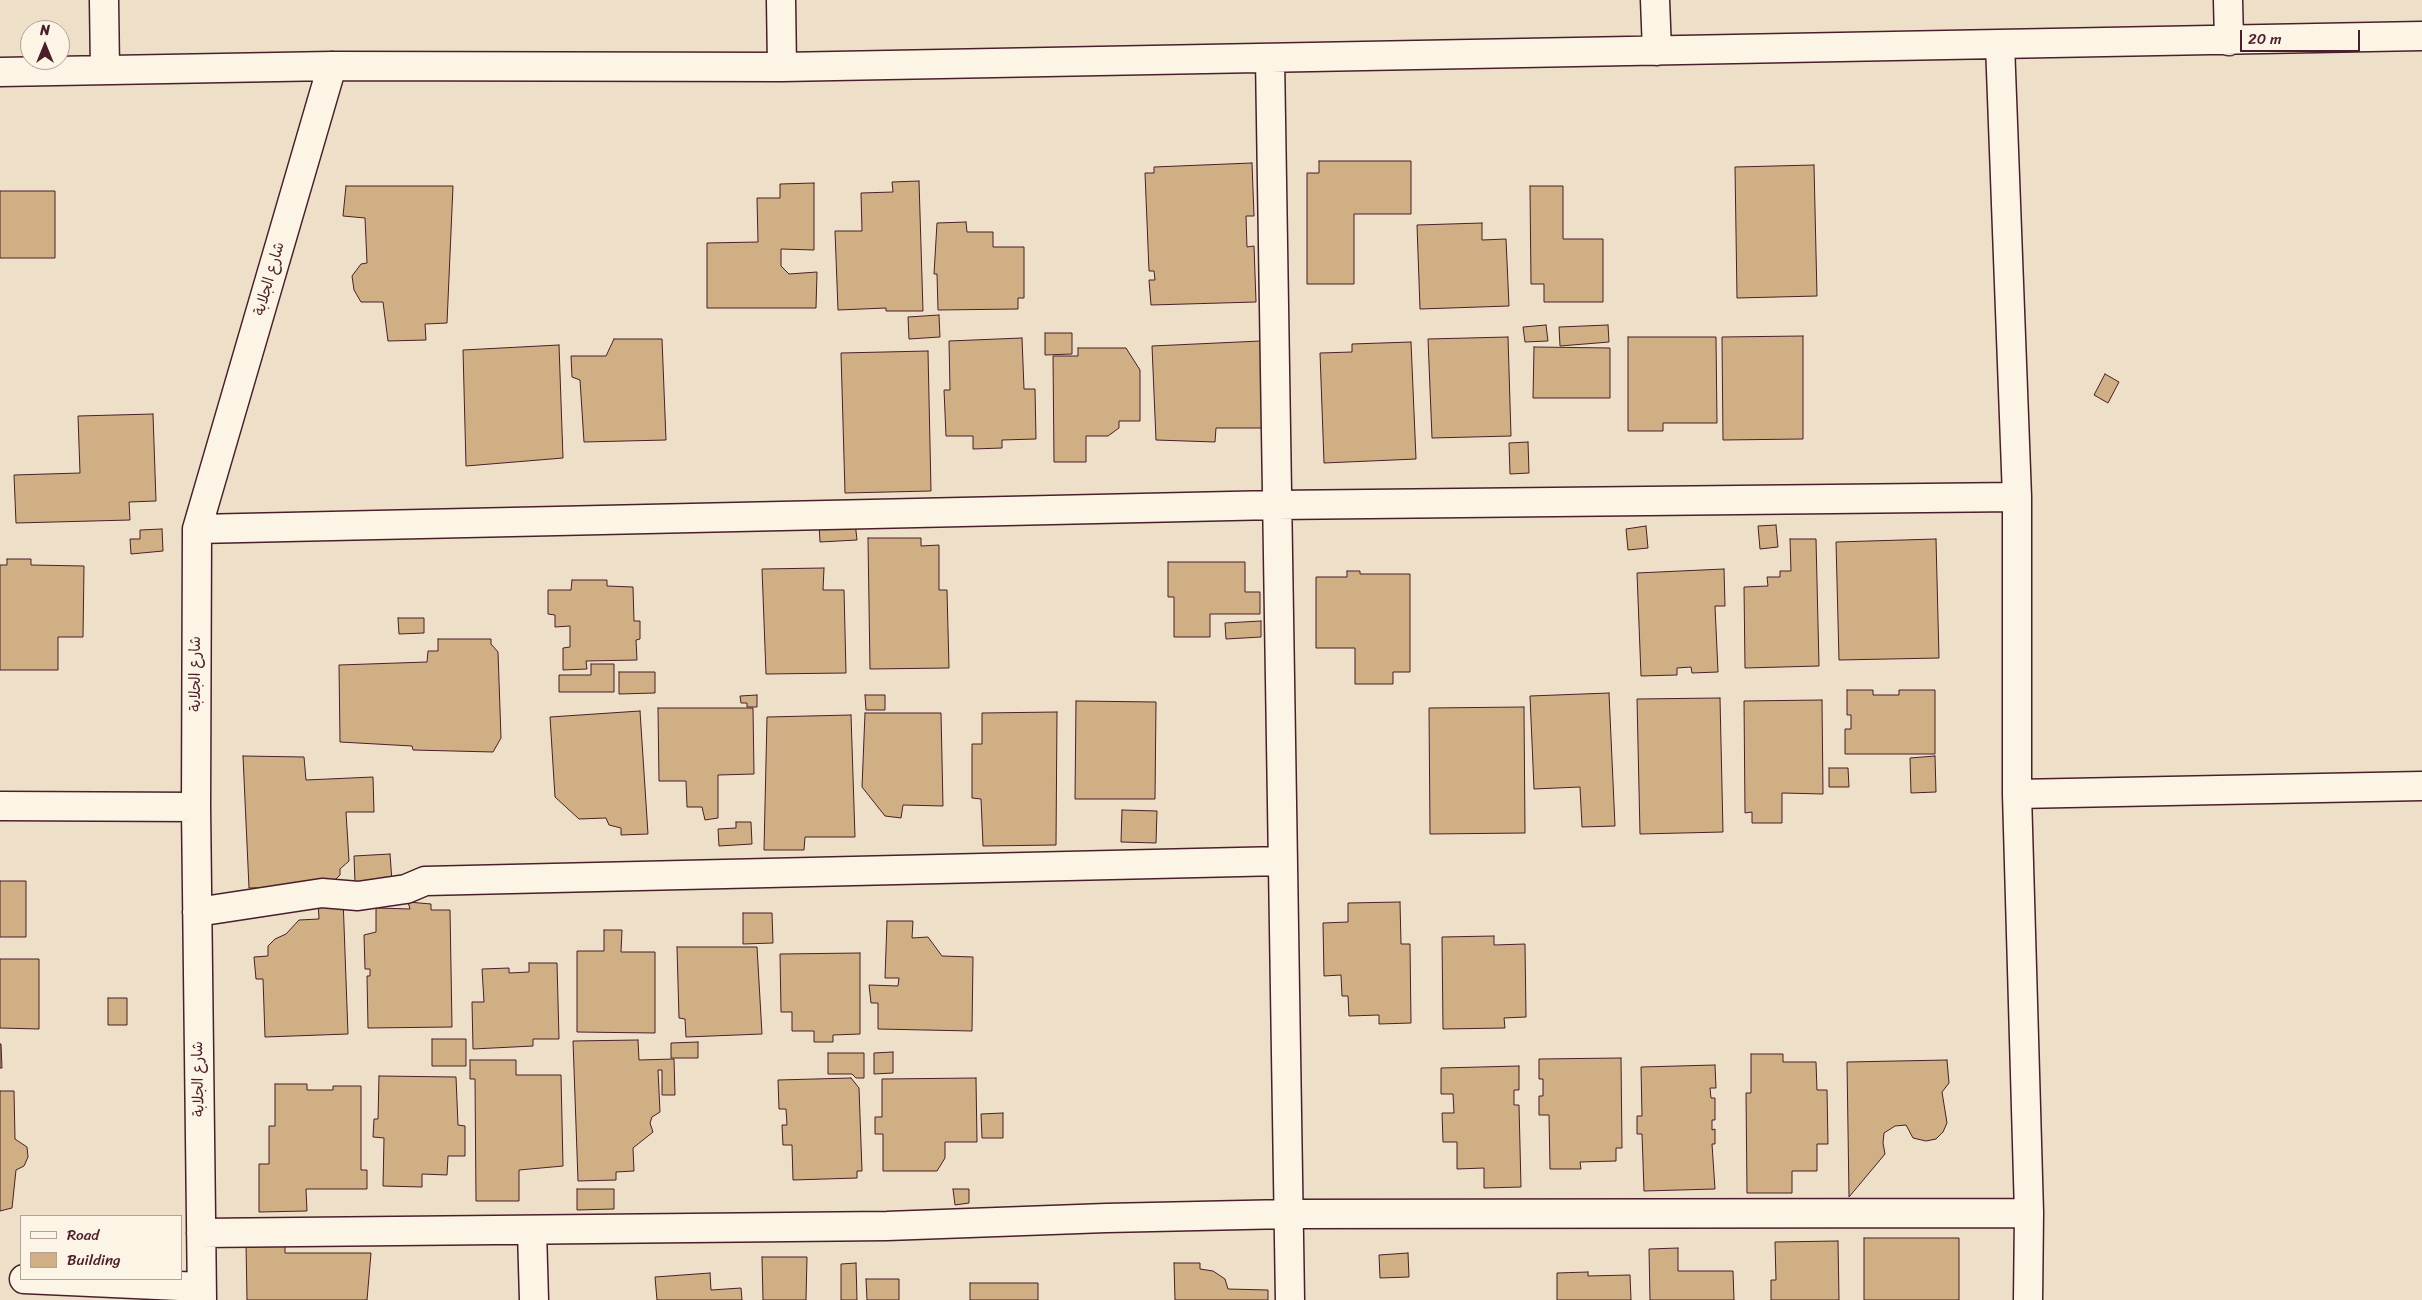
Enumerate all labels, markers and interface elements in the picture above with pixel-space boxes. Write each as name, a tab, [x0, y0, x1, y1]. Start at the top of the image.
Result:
text: N	[40, 18, 50, 43]
north arrow	[20, 20, 70, 70]
scale bar	[2242, 20, 2362, 52]
text: 20 m	[2248, 26, 2282, 52]
street label: شارع الجلابة	[251, 240, 289, 318]
street label: شارع الجلابة	[187, 636, 205, 712]
street label: شارع الجلابة	[189, 1041, 209, 1117]
legend	[20, 1215, 182, 1280]
text: Road	[67, 1222, 99, 1248]
text: Building	[67, 1247, 121, 1273]

